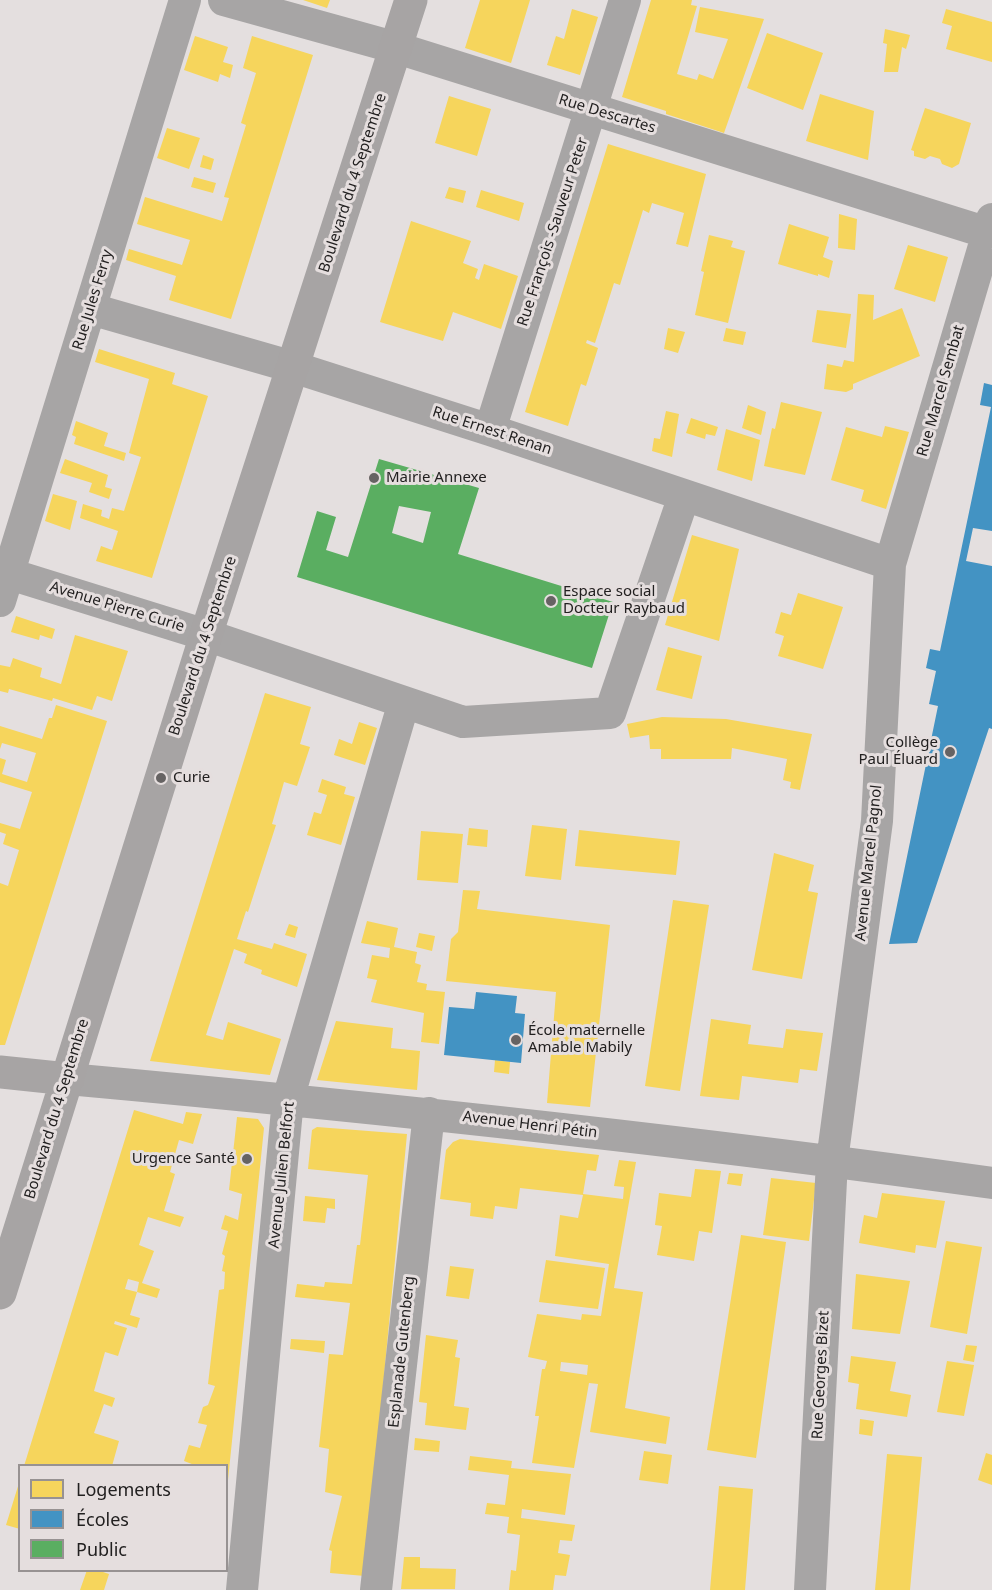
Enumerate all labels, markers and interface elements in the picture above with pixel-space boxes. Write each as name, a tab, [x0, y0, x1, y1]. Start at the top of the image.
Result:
street label: Boulevard du 4 Septembre	[315, 91, 391, 275]
street label: Rue Descartes	[556, 91, 658, 137]
street label: Rue François -Sauveur Peter	[514, 135, 592, 329]
street label: Rue Jules Ferry	[69, 248, 117, 352]
street label: Rue Marcel Sembat	[914, 323, 968, 459]
street label: Rue Ernest Renan	[430, 403, 554, 459]
place label: Mairie Annexe	[386, 469, 487, 487]
marker: Mairie Annexe	[367, 471, 381, 485]
street label: Boulevard du 4 Septembre	[165, 554, 241, 738]
street label: Avenue Pierre Curie	[48, 578, 186, 636]
place label: Espace social Docteur Raybaud	[563, 583, 685, 618]
marker: Espace social Docteur Raybaud	[544, 594, 558, 608]
place label: Collège Paul Éluard	[858, 734, 938, 769]
marker: Collège Paul Éluard	[943, 745, 957, 759]
place label: Curie	[173, 769, 210, 787]
marker: Curie	[154, 771, 168, 785]
street label: Avenue Marcel Pagnol	[852, 784, 886, 942]
street label: Boulevard du 4 Septembre	[21, 1017, 93, 1201]
place label: École maternelle Amable Mabily	[528, 1022, 645, 1057]
marker: École maternelle Amable Mabily	[509, 1033, 523, 1047]
street label: Avenue Julien Belfort	[265, 1101, 299, 1249]
street label: Avenue Henri Pétin	[462, 1108, 598, 1142]
place label: Urgence Santé	[132, 1150, 235, 1168]
marker: Urgence Santé	[240, 1152, 254, 1166]
street label: Esplanade Gutenberg	[385, 1275, 419, 1429]
street label: Rue Georges Bizet	[809, 1310, 833, 1440]
legend	[18, 1464, 228, 1572]
text: Logements	[76, 1477, 171, 1501]
text: Écoles	[76, 1507, 129, 1531]
text: Public	[76, 1537, 127, 1561]

